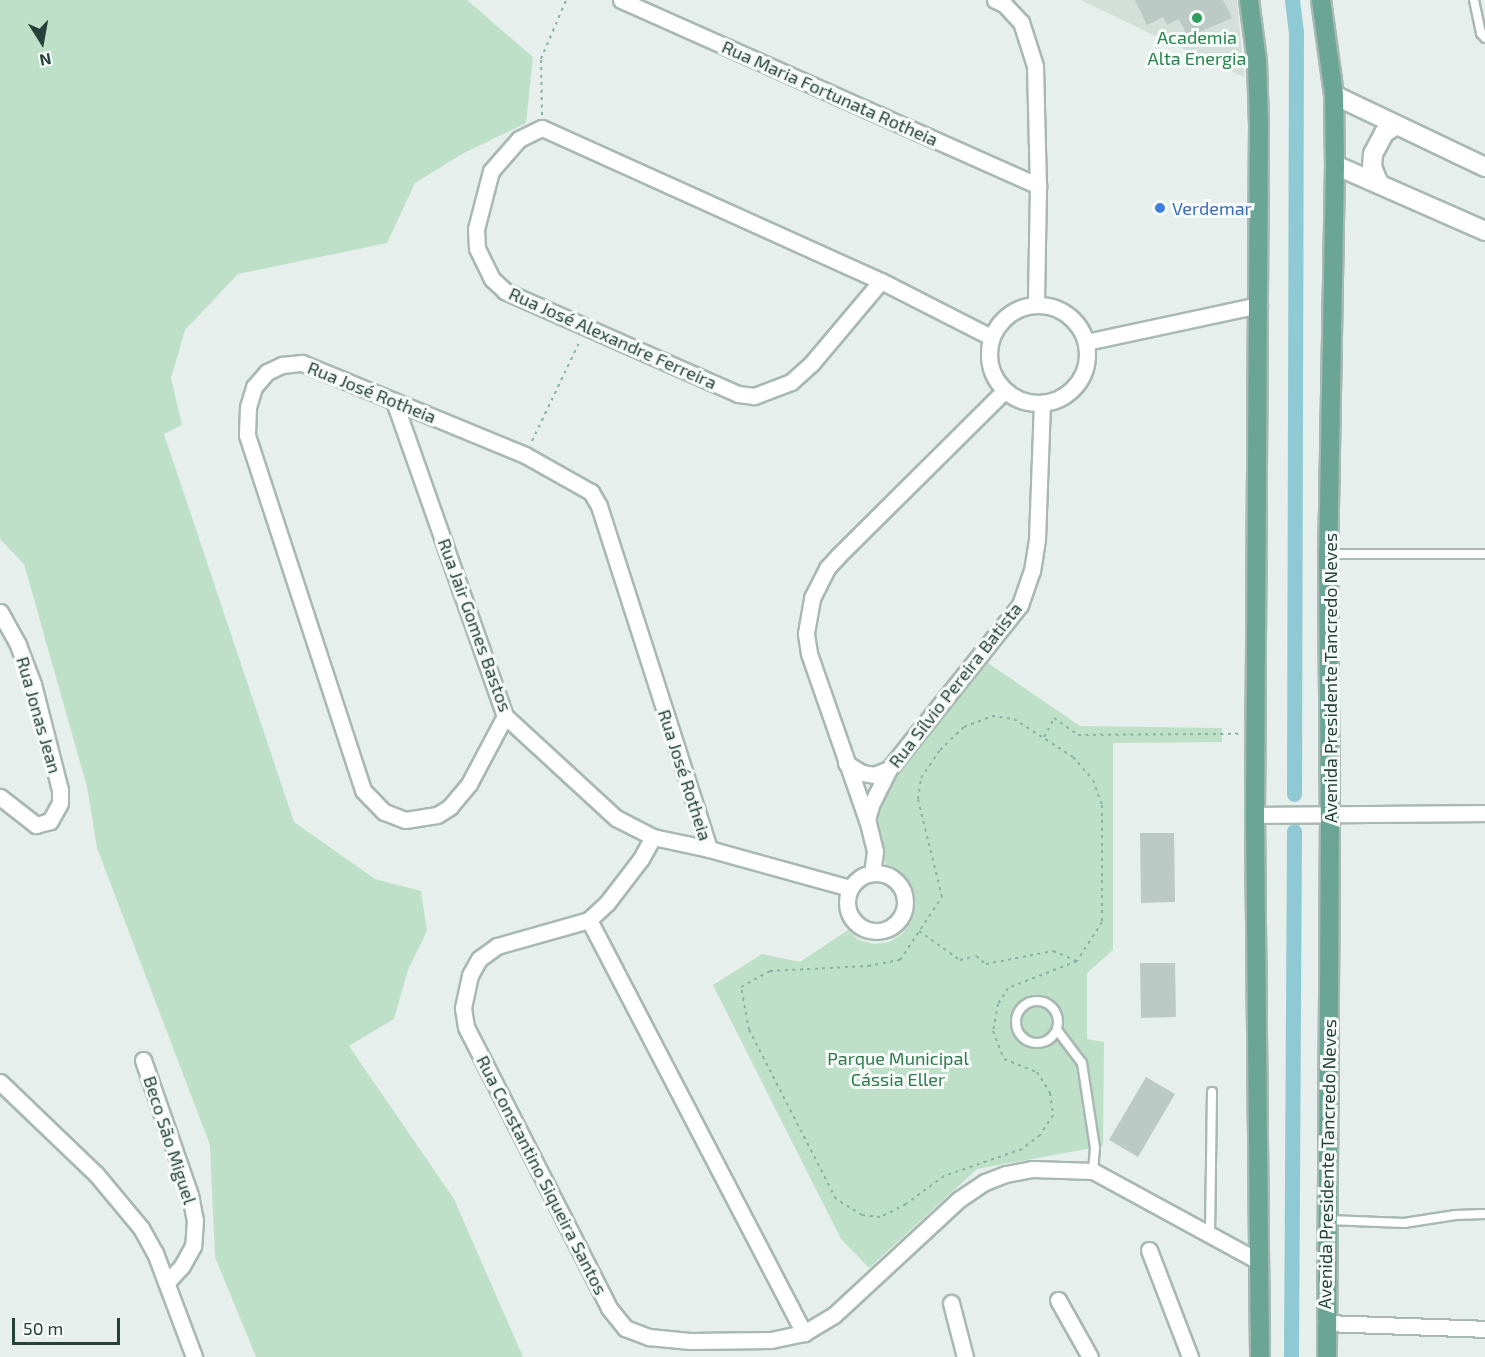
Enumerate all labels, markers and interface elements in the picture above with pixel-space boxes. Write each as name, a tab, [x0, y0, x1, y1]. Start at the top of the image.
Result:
marker: Academia Alta Energia	[1190, 11, 1204, 25]
north arrow	[12, 12, 72, 72]
place label: Academia Alta Energia	[1148, 27, 1246, 70]
street label: Rua Maria Fortunata Rotheia	[719, 36, 941, 150]
text: N	[38, 50, 53, 71]
place label: Verdemar	[1172, 197, 1252, 219]
marker: Verdemar	[1153, 201, 1167, 215]
street label: Rua José Alexandre Ferreira	[505, 282, 721, 394]
street label: Rua José Rotheia	[304, 356, 440, 428]
street label: Avenida Presidente Tancredo Neves	[1319, 533, 1341, 823]
street label: Rua Jair Gomes Bastos	[433, 535, 517, 715]
street label: Rua Sílvio Pereira Batista	[884, 598, 1026, 772]
street label: Rua Jonas Jean	[12, 654, 66, 776]
street label: Rua José Rotheia	[654, 707, 716, 843]
street label: Avenida Presidente Tancredo Neves	[1314, 1019, 1340, 1309]
park label: Parque Municipal Cássia Eller	[827, 1048, 969, 1090]
street label: Rua Constantino Siqueira Santos	[472, 1052, 612, 1298]
street label: Beco São Miguel	[139, 1073, 201, 1207]
scale bar	[15, 1306, 123, 1344]
text: 50 m	[23, 1317, 63, 1339]

